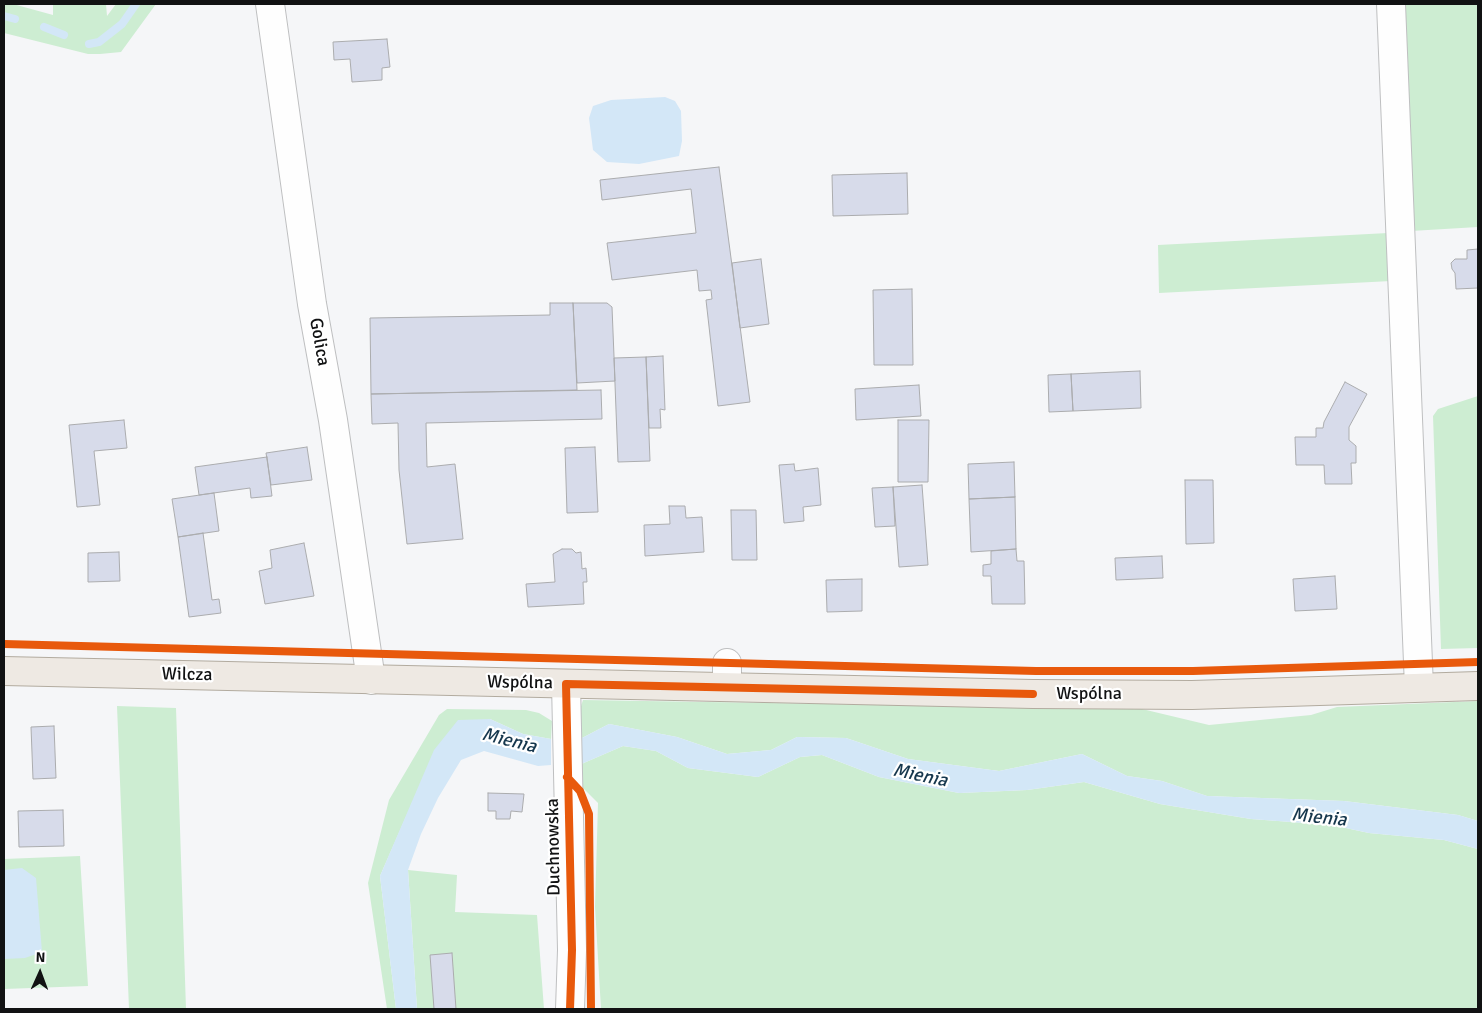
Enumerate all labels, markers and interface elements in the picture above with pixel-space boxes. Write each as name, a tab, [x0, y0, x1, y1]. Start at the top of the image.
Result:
street label: Golica	[304, 316, 334, 368]
street label: Wilcza	[161, 664, 213, 686]
street label: Wspólna	[487, 672, 553, 694]
street label: Wspólna	[1056, 683, 1122, 705]
water label: Mienia	[479, 723, 539, 759]
water label: Mienia	[891, 759, 949, 793]
street label: Duchnowska	[542, 798, 566, 896]
water label: Mienia	[1290, 804, 1348, 832]
north arrow	[15, 948, 65, 998]
text: N	[35, 949, 46, 966]

